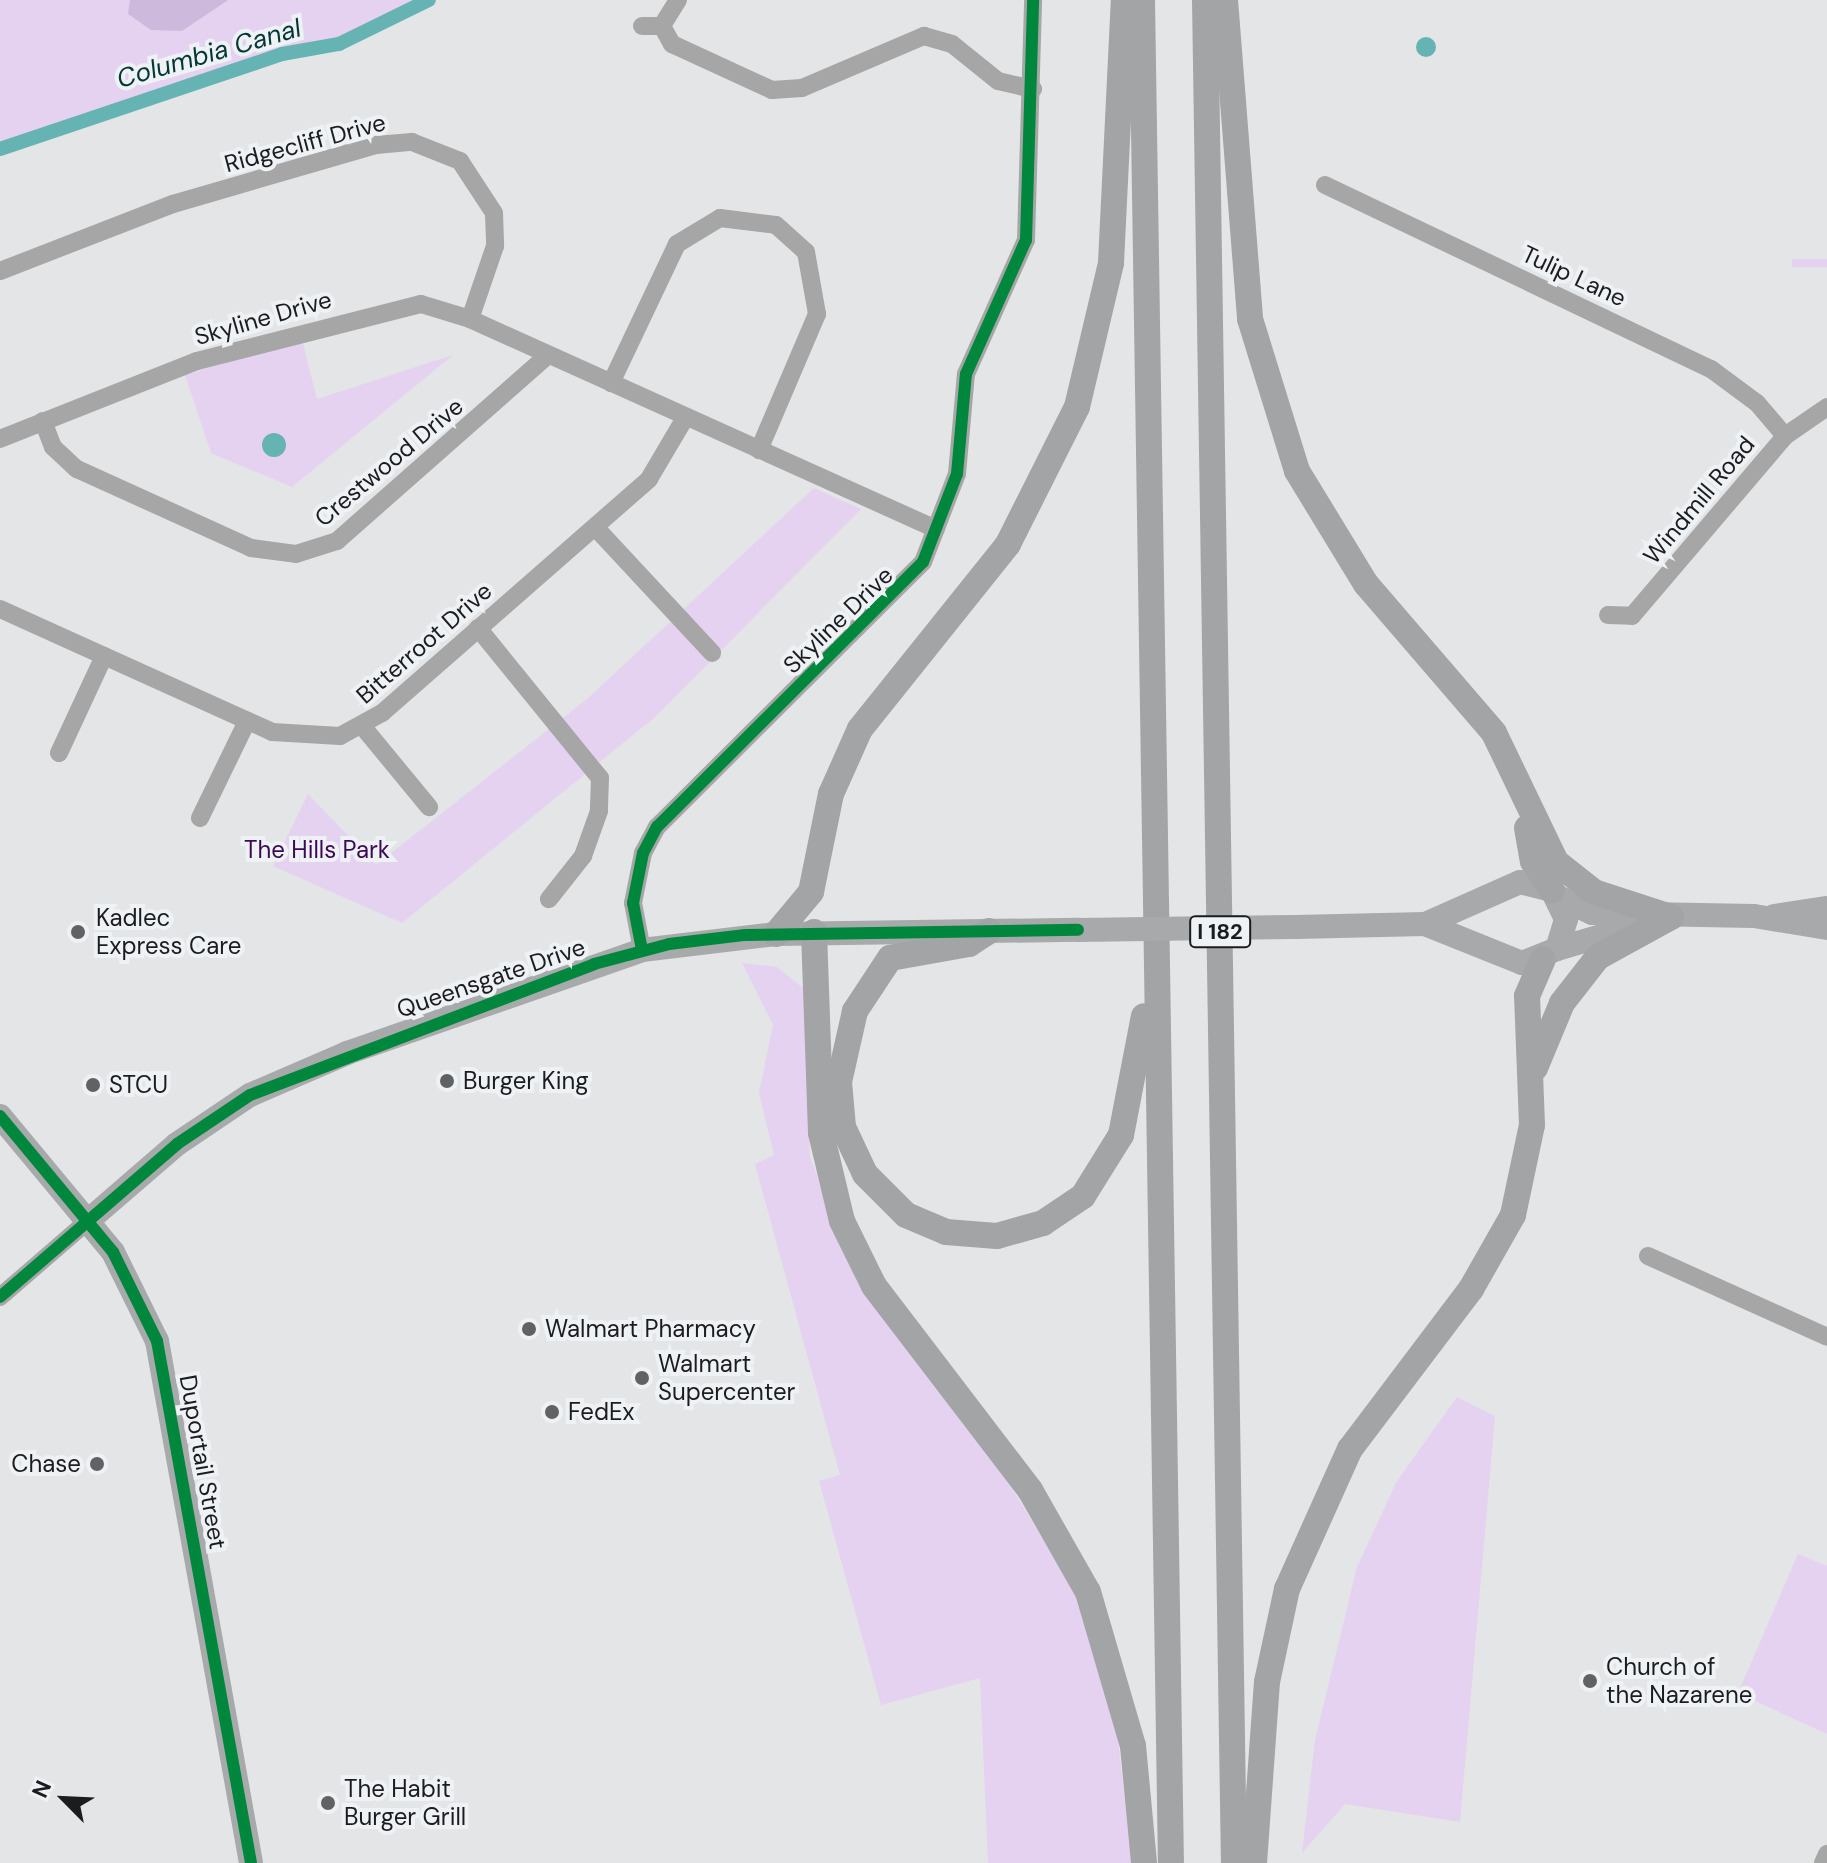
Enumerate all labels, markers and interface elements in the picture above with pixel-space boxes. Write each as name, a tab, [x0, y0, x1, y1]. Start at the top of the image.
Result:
water label: Columbia Canal	[113, 13, 305, 95]
street label: Ridgecliff Drive	[221, 108, 389, 178]
street label: Tulip Lane	[1517, 239, 1631, 313]
street label: Skyline Drive	[191, 285, 335, 351]
street label: Crestwood Drive	[309, 392, 469, 532]
street label: Windmill Road	[1637, 430, 1761, 570]
street label: Skyline Drive	[777, 561, 899, 679]
street label: Bitterroot Drive	[350, 576, 498, 710]
park label: The Hills Park	[244, 836, 390, 864]
place label: Kadlec Express Care	[96, 904, 241, 960]
road number: I 182	[1188, 914, 1252, 950]
marker: Kadlec Express Care	[67, 921, 89, 943]
street label: Queensgate Drive	[393, 932, 589, 1024]
place label: Burger King	[463, 1067, 589, 1095]
place label: STCU	[109, 1071, 168, 1099]
marker: Burger King	[438, 1072, 456, 1090]
marker: STCU	[84, 1076, 102, 1094]
place label: Walmart Pharmacy	[545, 1315, 756, 1343]
marker: Walmart Pharmacy	[520, 1320, 538, 1338]
place label: Walmart Supercenter	[658, 1350, 795, 1406]
marker: Walmart Supercenter	[633, 1369, 651, 1387]
street label: Duportail Street	[174, 1373, 232, 1551]
place label: FedEx	[568, 1398, 634, 1426]
marker: FedEx	[543, 1403, 561, 1421]
place label: Chase	[11, 1450, 81, 1478]
marker: Chase	[88, 1455, 106, 1473]
place label: Church of the Nazarene	[1606, 1653, 1752, 1709]
marker: Church of the Nazarene	[1581, 1672, 1599, 1690]
north arrow	[24, 1759, 104, 1839]
place label: The Habit Burger Grill	[344, 1775, 466, 1831]
text: N	[25, 1776, 58, 1802]
marker: The Habit Burger Grill	[319, 1794, 337, 1812]

